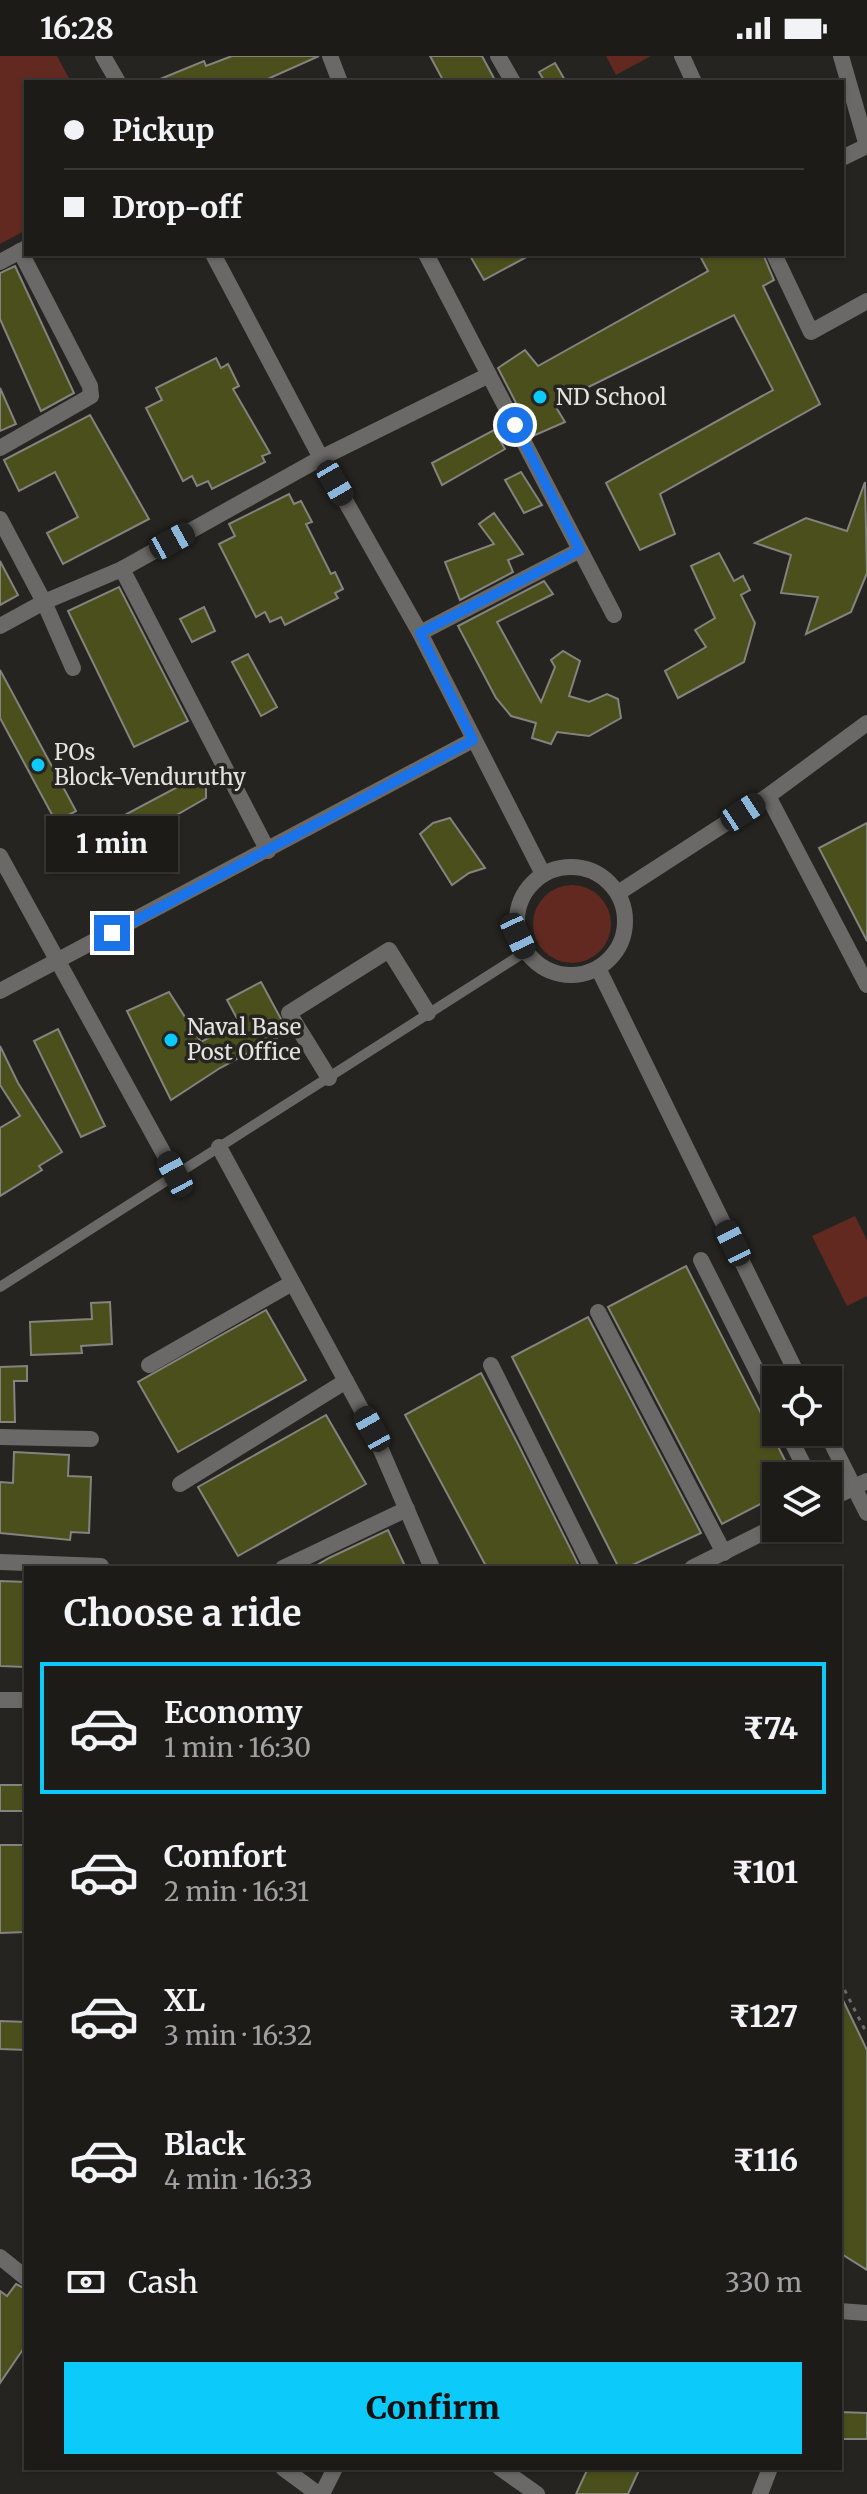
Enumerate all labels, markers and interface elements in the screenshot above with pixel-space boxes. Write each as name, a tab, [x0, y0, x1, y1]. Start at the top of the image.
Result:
text: 16:28	[40, 9, 114, 47]
text: Pickup	[112, 111, 214, 149]
text: Drop-off	[112, 188, 242, 226]
place label: ND School	[556, 383, 667, 411]
marker: ND School	[531, 388, 549, 406]
route start	[497, 407, 533, 443]
car	[313, 456, 357, 510]
car	[145, 519, 199, 563]
place label: POs Block-Venduruthy	[54, 738, 246, 791]
marker: POs Block-Venduruthy	[29, 756, 47, 774]
car	[716, 789, 770, 835]
callout: 1 min	[46, 817, 178, 873]
text: 1 min	[76, 827, 148, 860]
car	[497, 909, 539, 963]
route end	[94, 915, 130, 951]
place label: Naval Base Post Office	[187, 1013, 301, 1066]
marker: Naval Base Post Office	[162, 1031, 180, 1049]
car	[153, 1147, 197, 1201]
car	[712, 1216, 754, 1270]
map controls	[762, 1366, 842, 1542]
button: locate	[762, 1366, 842, 1446]
car	[350, 1402, 394, 1456]
button: layers	[762, 1462, 842, 1542]
text: Choose a ride	[64, 1591, 301, 1636]
icon: car	[68, 1692, 140, 1764]
text: Economy	[164, 1693, 302, 1731]
text: ₹74	[743, 1709, 798, 1747]
text: 1 min · 16:30	[164, 1731, 311, 1764]
icon: car	[68, 1836, 140, 1908]
text: Comfort	[164, 1837, 287, 1875]
text: ₹101	[732, 1853, 798, 1891]
text: 2 min · 16:31	[164, 1875, 309, 1908]
icon: car	[68, 1980, 140, 2052]
text: XL	[164, 1981, 205, 2019]
text: ₹127	[729, 1997, 798, 2035]
text: 3 min · 16:32	[164, 2019, 312, 2052]
icon: car	[68, 2124, 140, 2196]
text: Black	[164, 2125, 246, 2163]
text: ₹116	[733, 2141, 798, 2179]
text: 4 min · 16:33	[164, 2163, 313, 2196]
icon: cash	[64, 2260, 108, 2304]
text: Cash	[128, 2263, 198, 2301]
text: 330 m	[725, 2266, 802, 2299]
button: Confirm	[64, 2362, 802, 2454]

